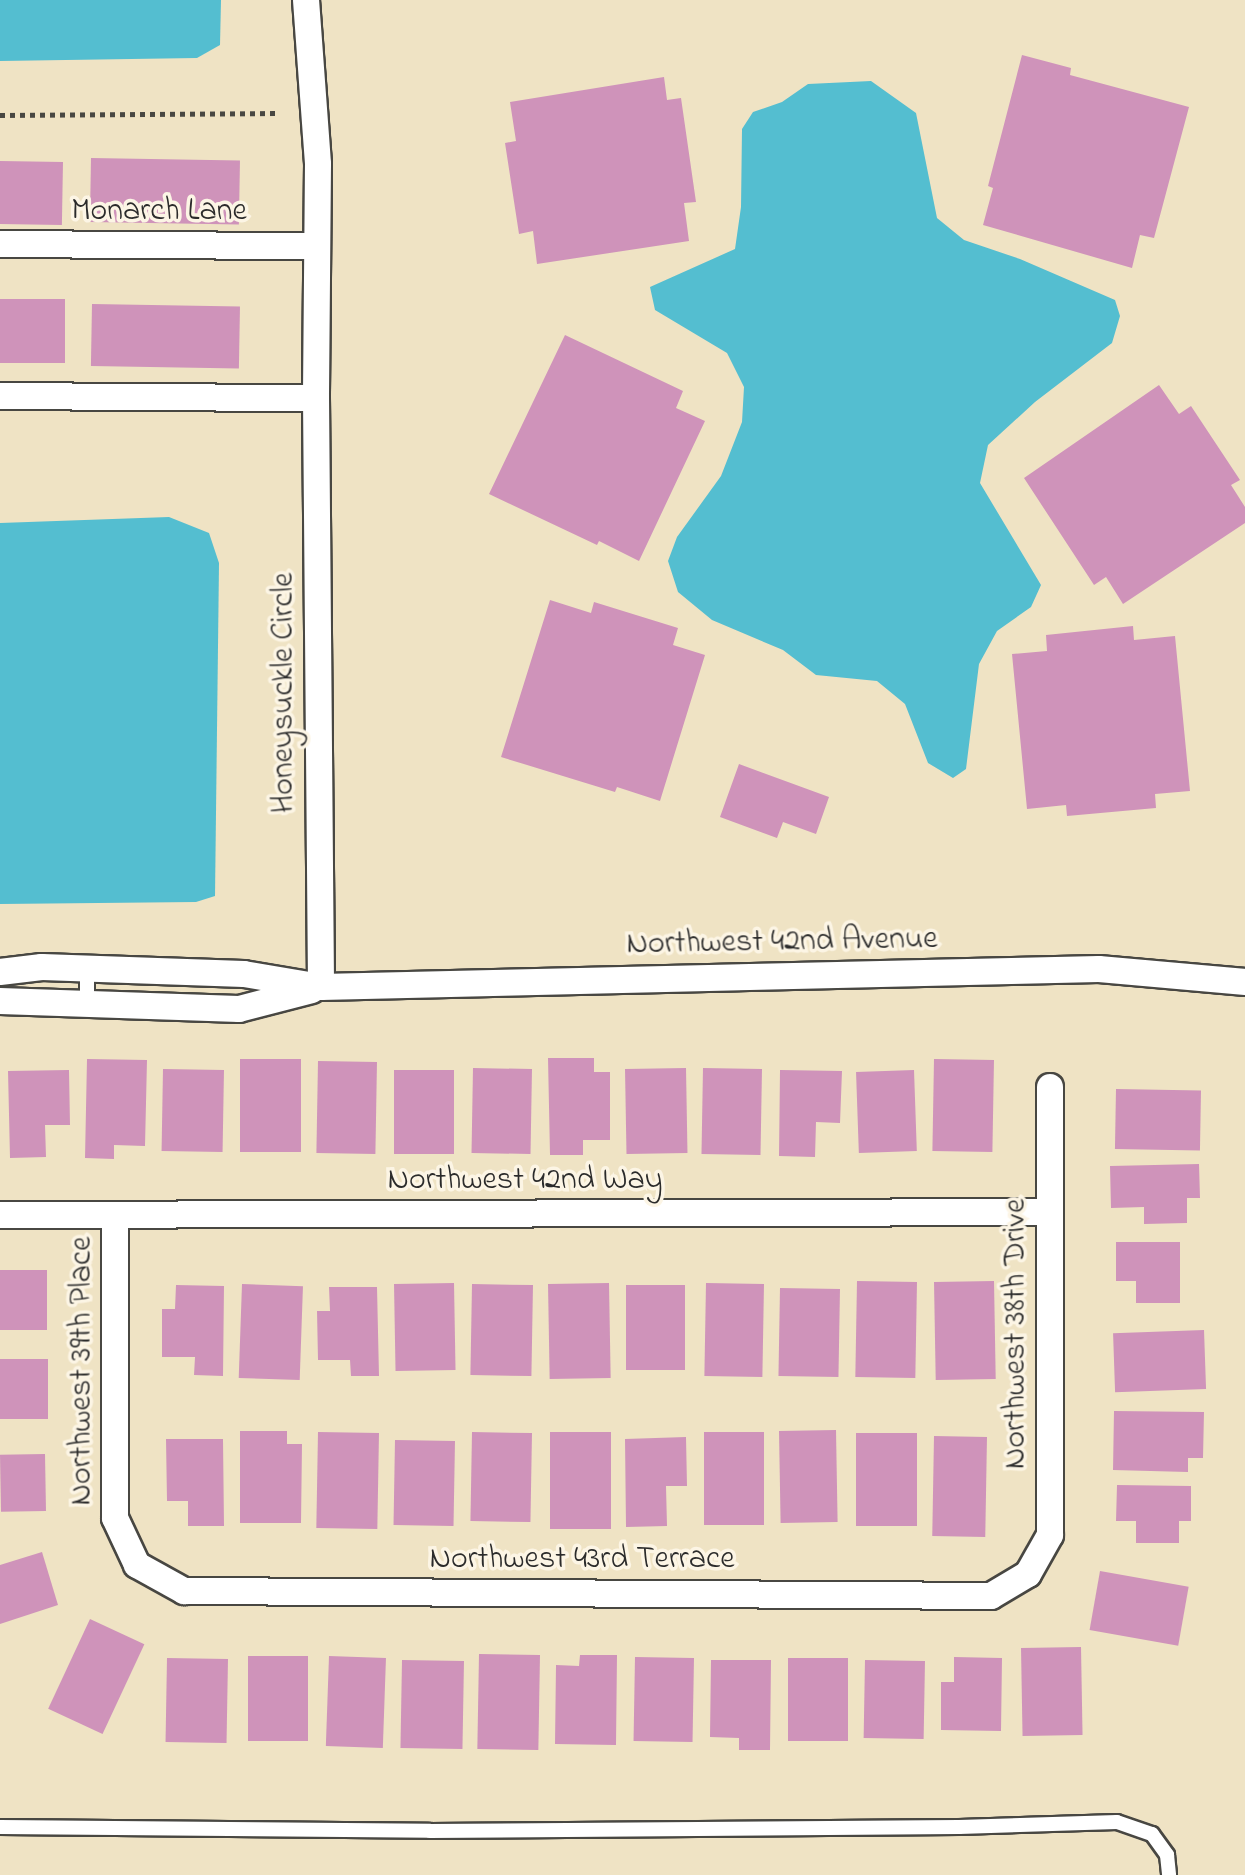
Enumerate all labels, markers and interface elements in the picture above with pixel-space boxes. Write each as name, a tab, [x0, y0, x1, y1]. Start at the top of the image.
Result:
street label: Monarch Lane	[71, 193, 247, 231]
street label: Honeysuckle Circle	[266, 573, 304, 813]
street label: Northwest 42nd Avenue	[626, 921, 938, 965]
street label: Northwest 42nd Way	[387, 1162, 663, 1200]
street label: Northwest 38th Drive	[998, 1199, 1036, 1469]
street label: Northwest 39th Place	[64, 1236, 102, 1506]
street label: Northwest 43rd Terrace	[429, 1541, 735, 1579]

